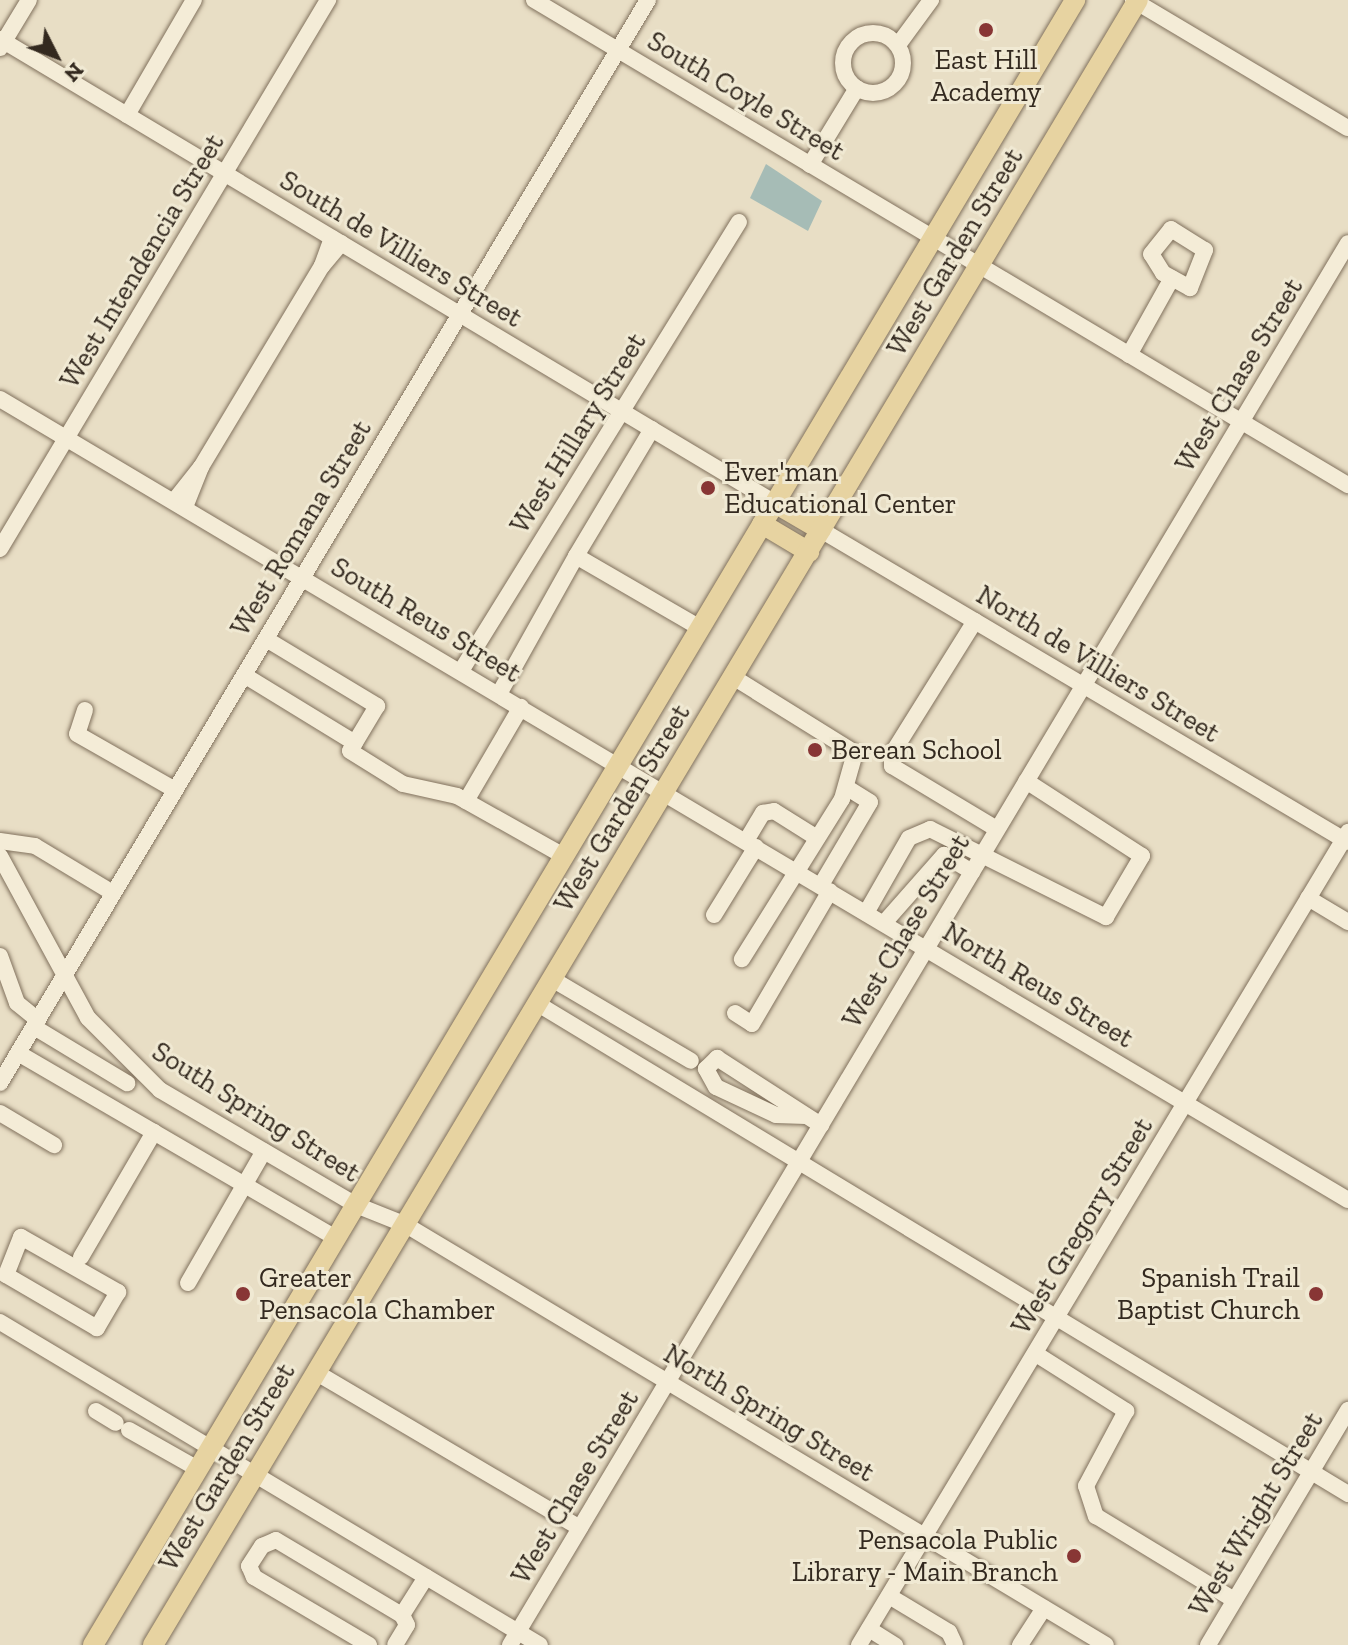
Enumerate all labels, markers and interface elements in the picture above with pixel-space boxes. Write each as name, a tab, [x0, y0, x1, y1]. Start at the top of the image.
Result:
north arrow	[16, 16, 96, 96]
marker: East Hill Academy	[977, 21, 995, 39]
street label: South Coyle Street	[641, 24, 851, 168]
place label: East Hill Academy	[931, 43, 1041, 109]
text: N	[59, 57, 90, 88]
street label: West Intendencia Street	[53, 128, 231, 394]
street label: West Garden Street	[880, 142, 1030, 362]
street label: South de Villiers Street	[273, 163, 529, 335]
street label: West Chase Street	[1168, 272, 1310, 478]
street label: West Hillary Street	[503, 326, 653, 540]
street label: West Romana Street	[223, 414, 379, 642]
place label: Ever'man Educational Center	[724, 455, 957, 521]
marker: Ever'man Educational Center	[699, 479, 717, 497]
street label: South Reus Street	[325, 550, 527, 690]
street label: North de Villiers Street	[970, 578, 1226, 750]
street label: West Garden Street	[547, 698, 697, 918]
place label: Berean School	[831, 733, 1002, 767]
marker: Berean School	[806, 741, 824, 759]
street label: West Chase Street	[835, 828, 977, 1034]
street label: North Reus Street	[936, 915, 1140, 1055]
street label: South Spring Street	[146, 1034, 366, 1190]
street label: West Gregory Street	[1004, 1111, 1160, 1341]
place label: Greater Pensacola Chamber	[259, 1261, 495, 1327]
place label: Spanish Trail Baptist Church	[1117, 1261, 1300, 1327]
marker: Greater Pensacola Chamber	[234, 1285, 252, 1303]
marker: Spanish Trail Baptist Church	[1307, 1285, 1325, 1303]
street label: North Spring Street	[657, 1337, 881, 1489]
street label: West Garden Street	[152, 1357, 302, 1577]
street label: West Chase Street	[504, 1384, 646, 1590]
street label: West Wright Street	[1182, 1405, 1330, 1623]
place label: Pensacola Public Library - Main Branch	[791, 1523, 1058, 1589]
marker: Pensacola Public Library - Main Branch	[1065, 1547, 1083, 1565]

